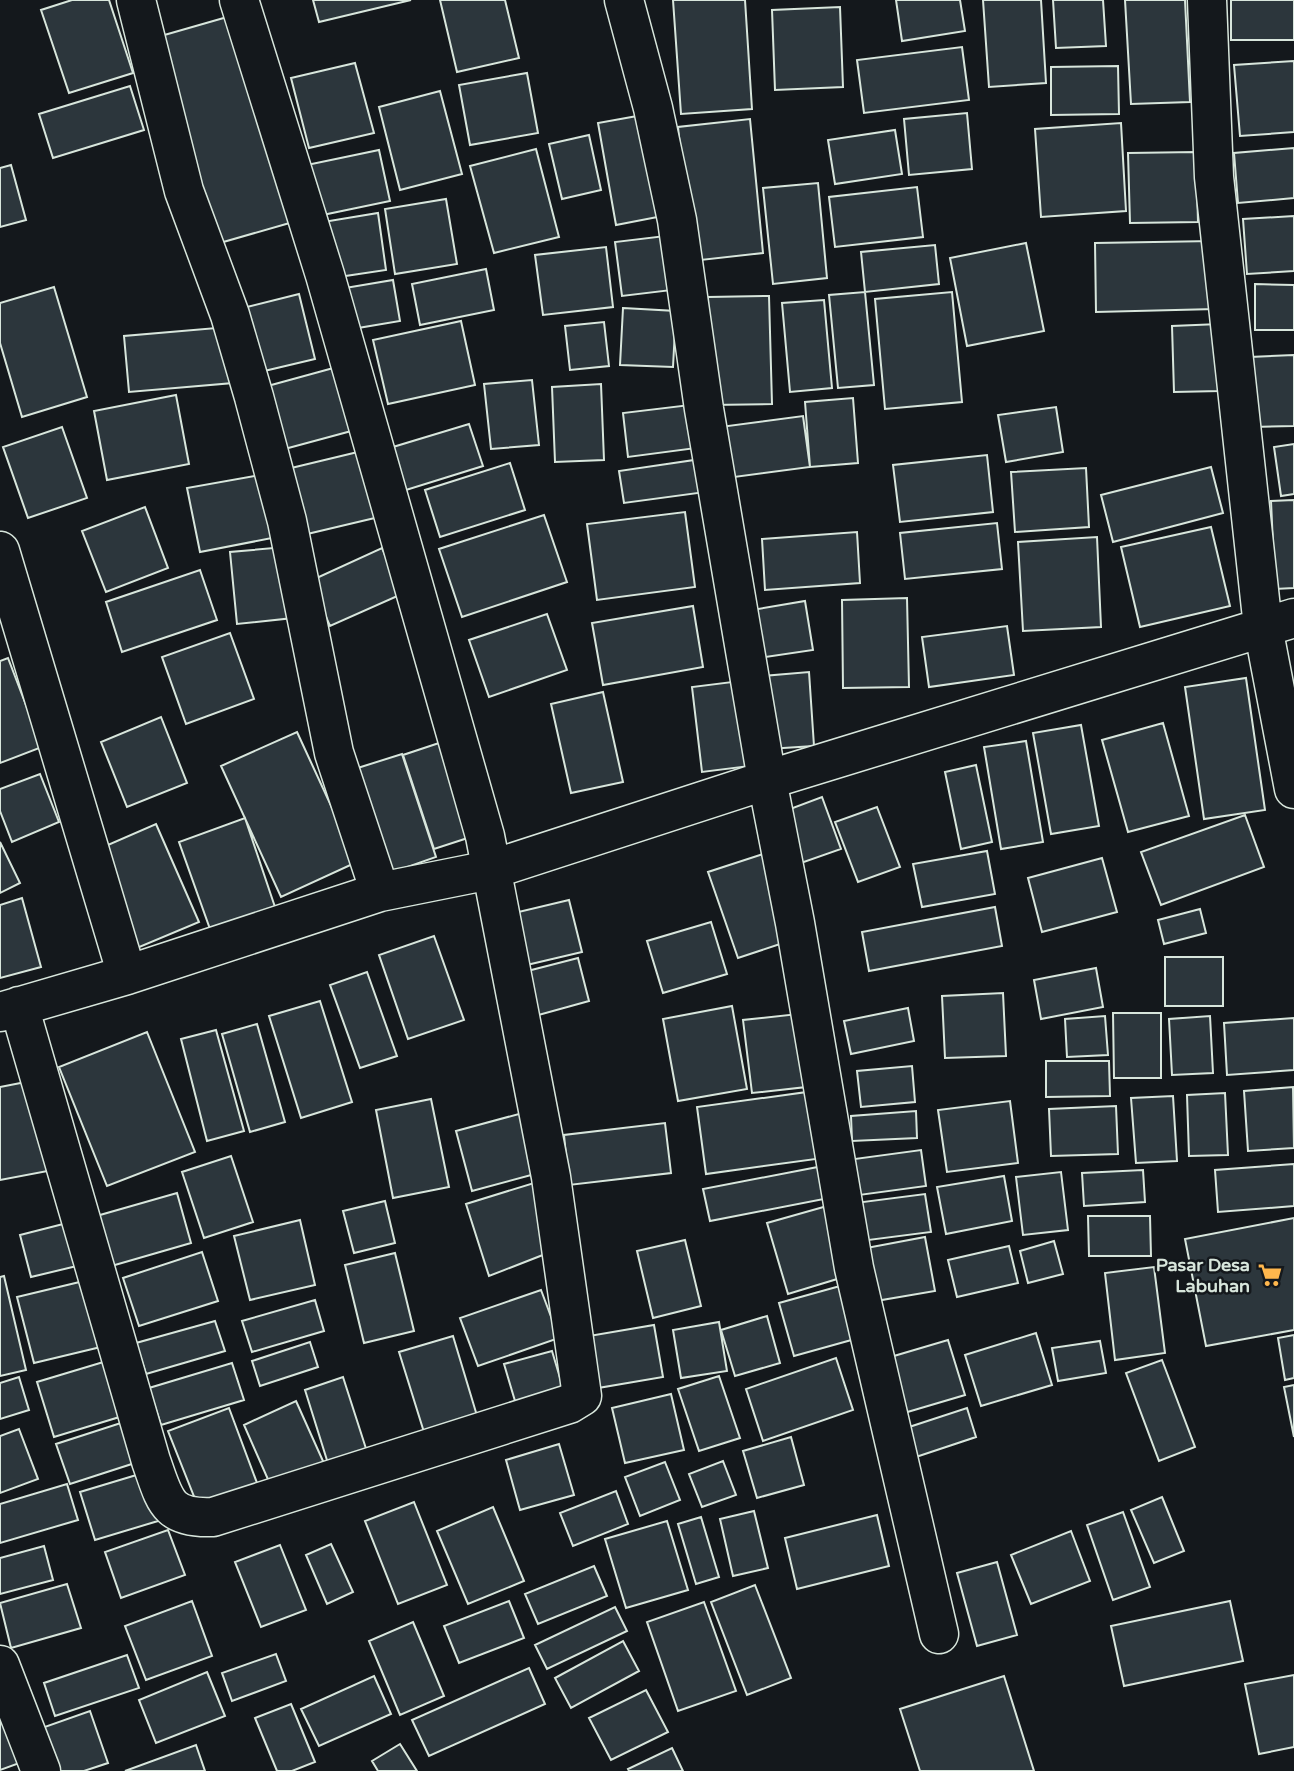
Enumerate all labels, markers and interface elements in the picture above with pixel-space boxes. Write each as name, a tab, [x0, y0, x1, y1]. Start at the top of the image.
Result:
place label: Pasar Desa Labuhan	[1156, 1254, 1250, 1297]
supermarket icon: Pasar Desa Labuhan	[1256, 1261, 1284, 1289]

